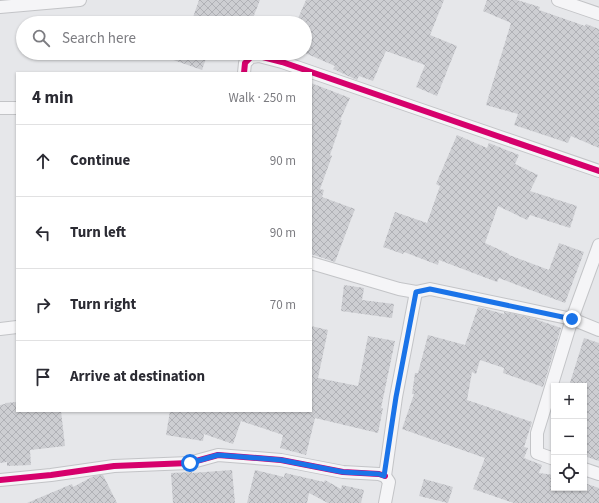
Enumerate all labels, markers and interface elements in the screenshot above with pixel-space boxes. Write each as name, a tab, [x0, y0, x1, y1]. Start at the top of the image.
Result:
search box	[16, 16, 312, 60]
icon: search	[30, 27, 52, 49]
text: Search here	[62, 28, 136, 49]
text: 4 min	[32, 86, 73, 110]
text: Walk · 250 m	[228, 89, 296, 107]
icon: ahead	[32, 150, 54, 172]
text: Continue	[70, 150, 130, 171]
text: 90 m	[270, 152, 296, 170]
icon: left	[32, 222, 54, 244]
text: Turn left	[70, 222, 126, 243]
text: 90 m	[270, 224, 296, 242]
icon: right	[32, 294, 54, 316]
text: Turn right	[70, 294, 136, 315]
text: 70 m	[270, 296, 296, 314]
route end	[563, 310, 581, 328]
icon: arrive	[32, 366, 54, 388]
text: Arrive at destination	[70, 366, 205, 387]
map controls	[551, 383, 587, 491]
button: +	[551, 383, 587, 419]
button: −	[551, 419, 587, 455]
route start	[181, 454, 199, 472]
button: locate	[551, 455, 587, 491]

